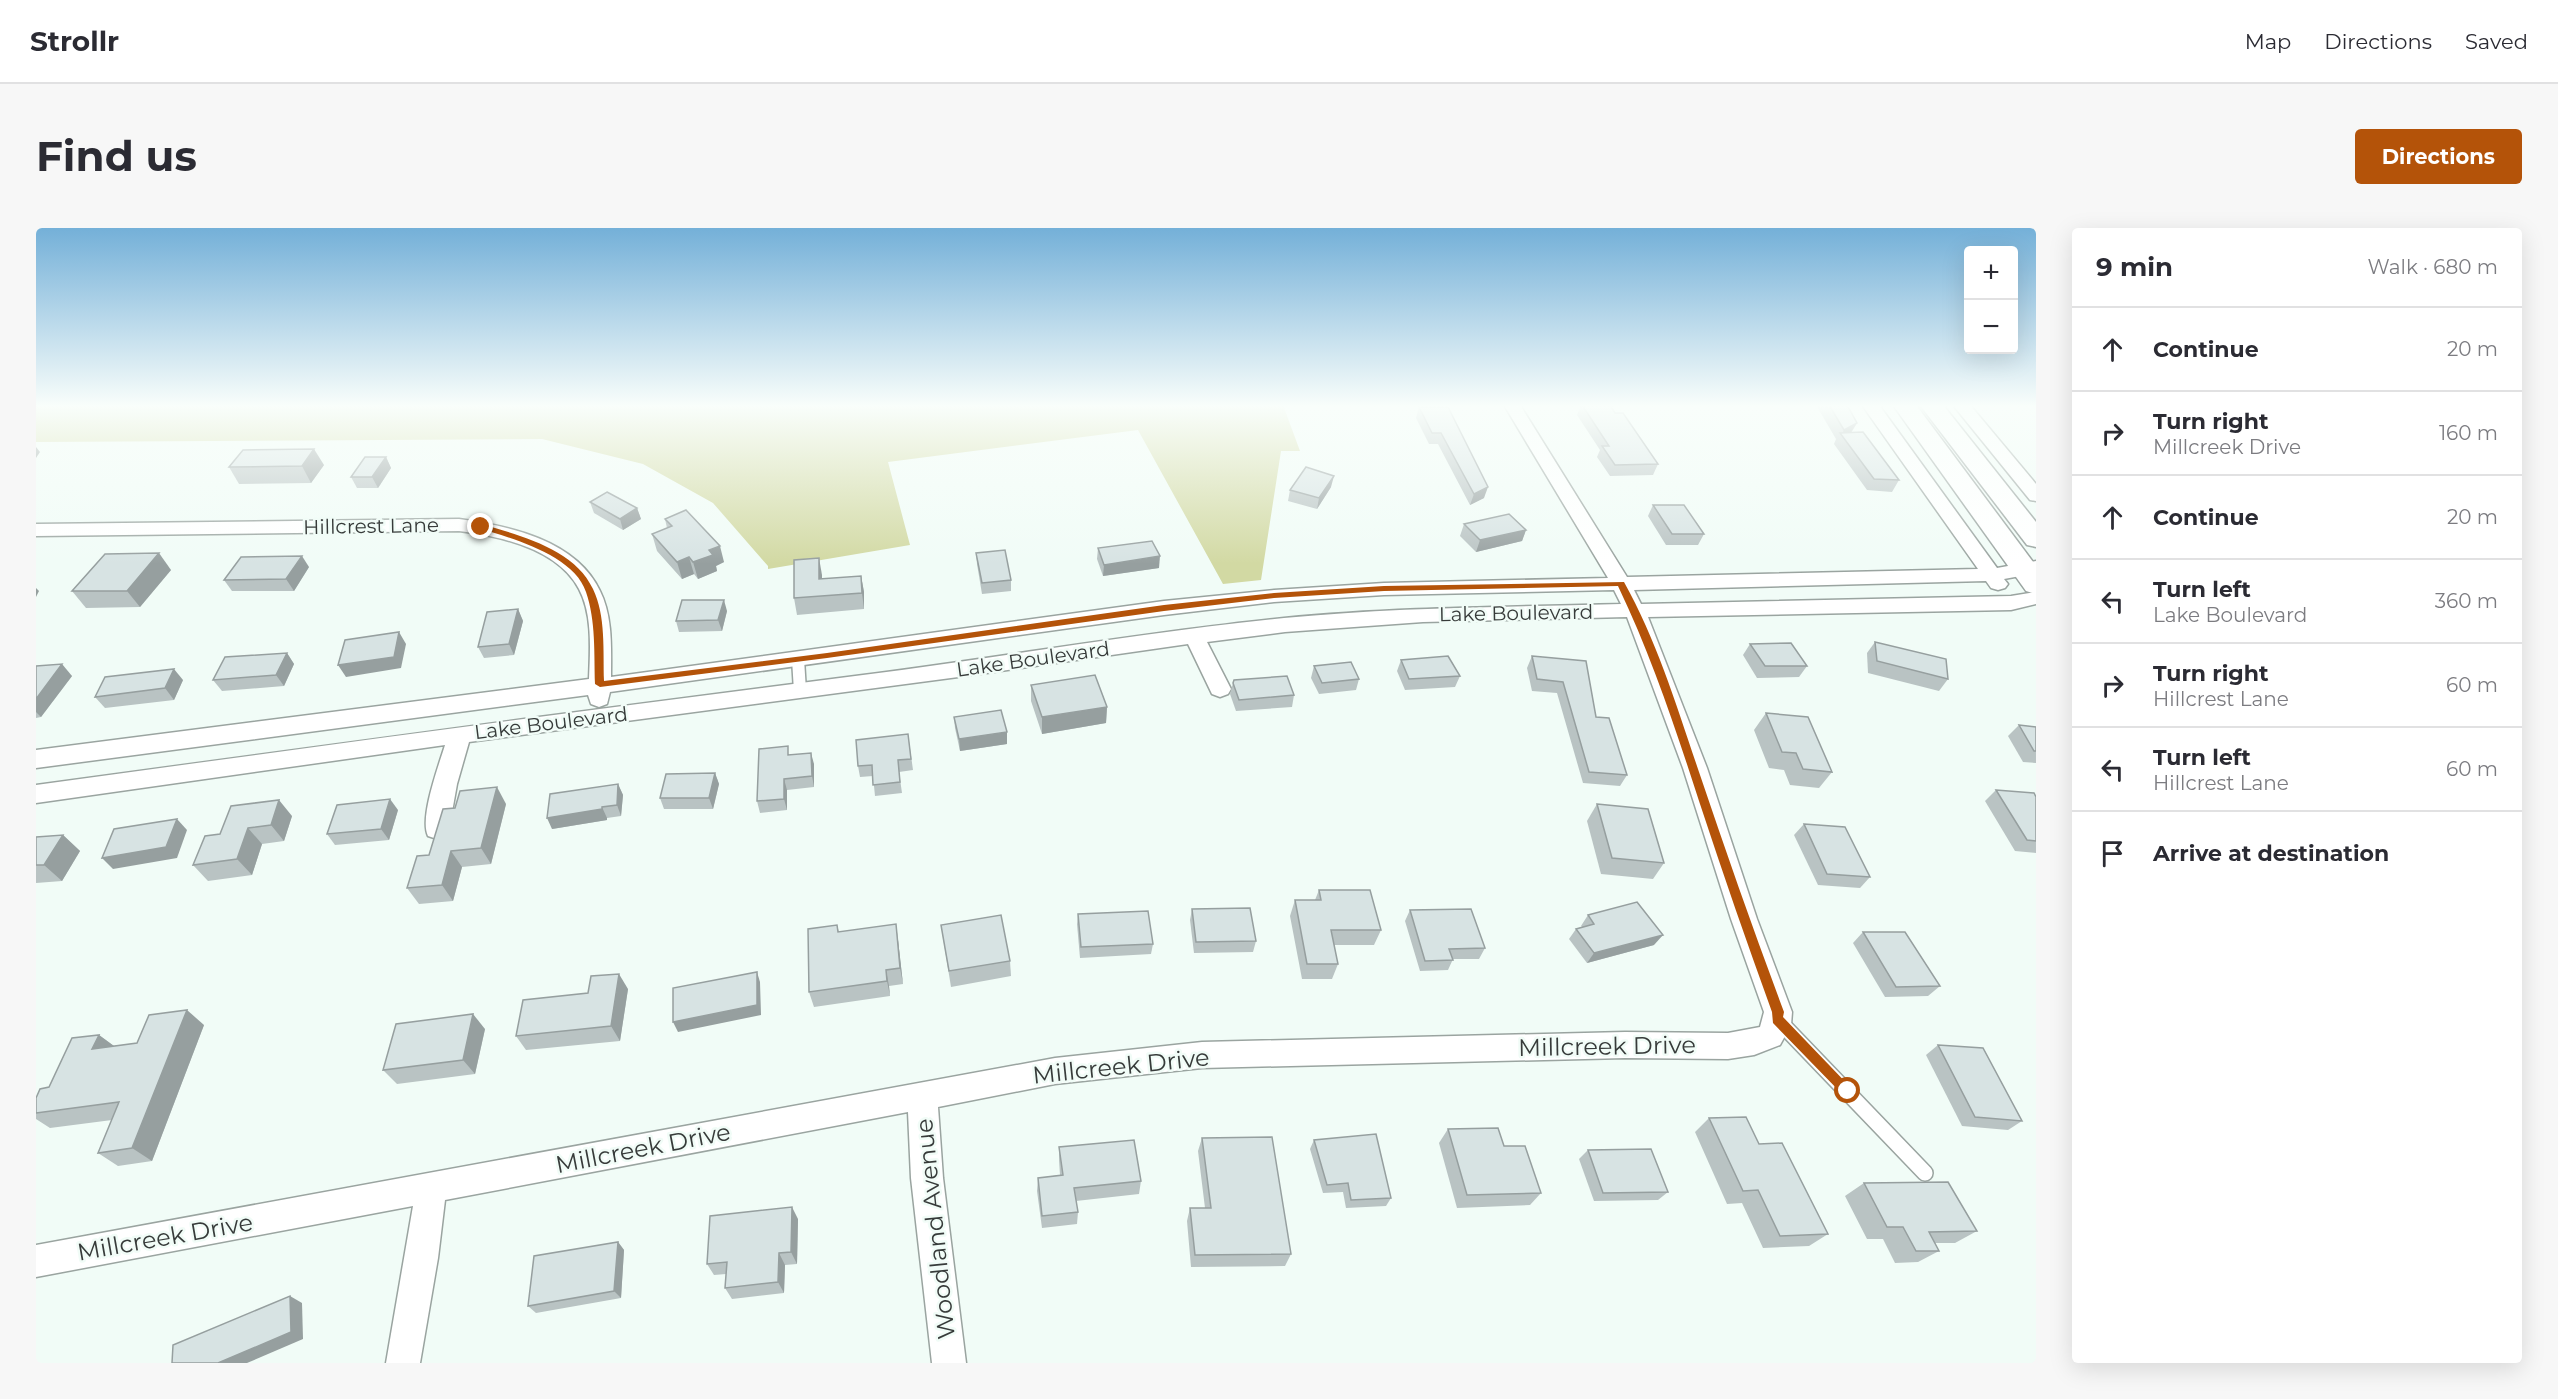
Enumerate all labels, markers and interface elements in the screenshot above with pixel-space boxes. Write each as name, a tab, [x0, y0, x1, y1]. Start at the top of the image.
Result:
text: Strollr	[30, 24, 119, 58]
text: Map	[2245, 29, 2291, 54]
text: Directions	[2324, 29, 2432, 54]
text: Saved	[2465, 29, 2528, 54]
button: Directions	[2355, 129, 2522, 184]
text: Find us	[36, 130, 197, 182]
map controls	[1964, 246, 2018, 354]
button: +	[1964, 246, 2018, 300]
text: 9 min	[2096, 251, 2173, 283]
text: Walk · 680 m	[2368, 255, 2498, 279]
button: −	[1964, 300, 2018, 354]
icon: ahead	[2096, 333, 2129, 366]
text: Continue	[2153, 336, 2259, 363]
text: 20 m	[2447, 337, 2498, 361]
text: Turn right	[2153, 408, 2268, 435]
icon: right	[2096, 417, 2129, 450]
text: 160 m	[2439, 421, 2498, 445]
text: Millcreek Drive	[2153, 435, 2301, 459]
icon: ahead	[2096, 501, 2129, 534]
text: Continue	[2153, 504, 2259, 531]
text: 20 m	[2447, 505, 2498, 529]
street label: Hillcrest Lane	[303, 513, 439, 539]
route end	[467, 513, 493, 539]
text: Turn left	[2153, 576, 2251, 603]
icon: left	[2096, 585, 2129, 618]
text: 360 m	[2435, 589, 2498, 613]
street label: Lake Boulevard	[1439, 600, 1593, 626]
text: Lake Boulevard	[2153, 603, 2307, 627]
street label: Lake Boulevard	[955, 636, 1111, 682]
text: Turn right	[2153, 660, 2268, 687]
icon: right	[2096, 669, 2129, 702]
text: 60 m	[2446, 673, 2498, 697]
text: Hillcrest Lane	[2153, 687, 2289, 711]
street label: Lake Boulevard	[473, 702, 629, 744]
text: Turn left	[2153, 744, 2251, 771]
icon: left	[2096, 753, 2129, 786]
text: 60 m	[2446, 757, 2498, 781]
text: Hillcrest Lane	[2153, 771, 2289, 795]
icon: arrive	[2096, 837, 2129, 870]
text: Arrive at destination	[2153, 840, 2389, 867]
street label: Millcreek Drive	[1518, 1030, 1696, 1062]
street label: Millcreek Drive	[1031, 1042, 1211, 1090]
route start	[1834, 1077, 1860, 1103]
street label: Millcreek Drive	[553, 1117, 733, 1179]
street label: Woodland Avenue	[909, 1117, 961, 1341]
street label: Millcreek Drive	[75, 1207, 255, 1267]

